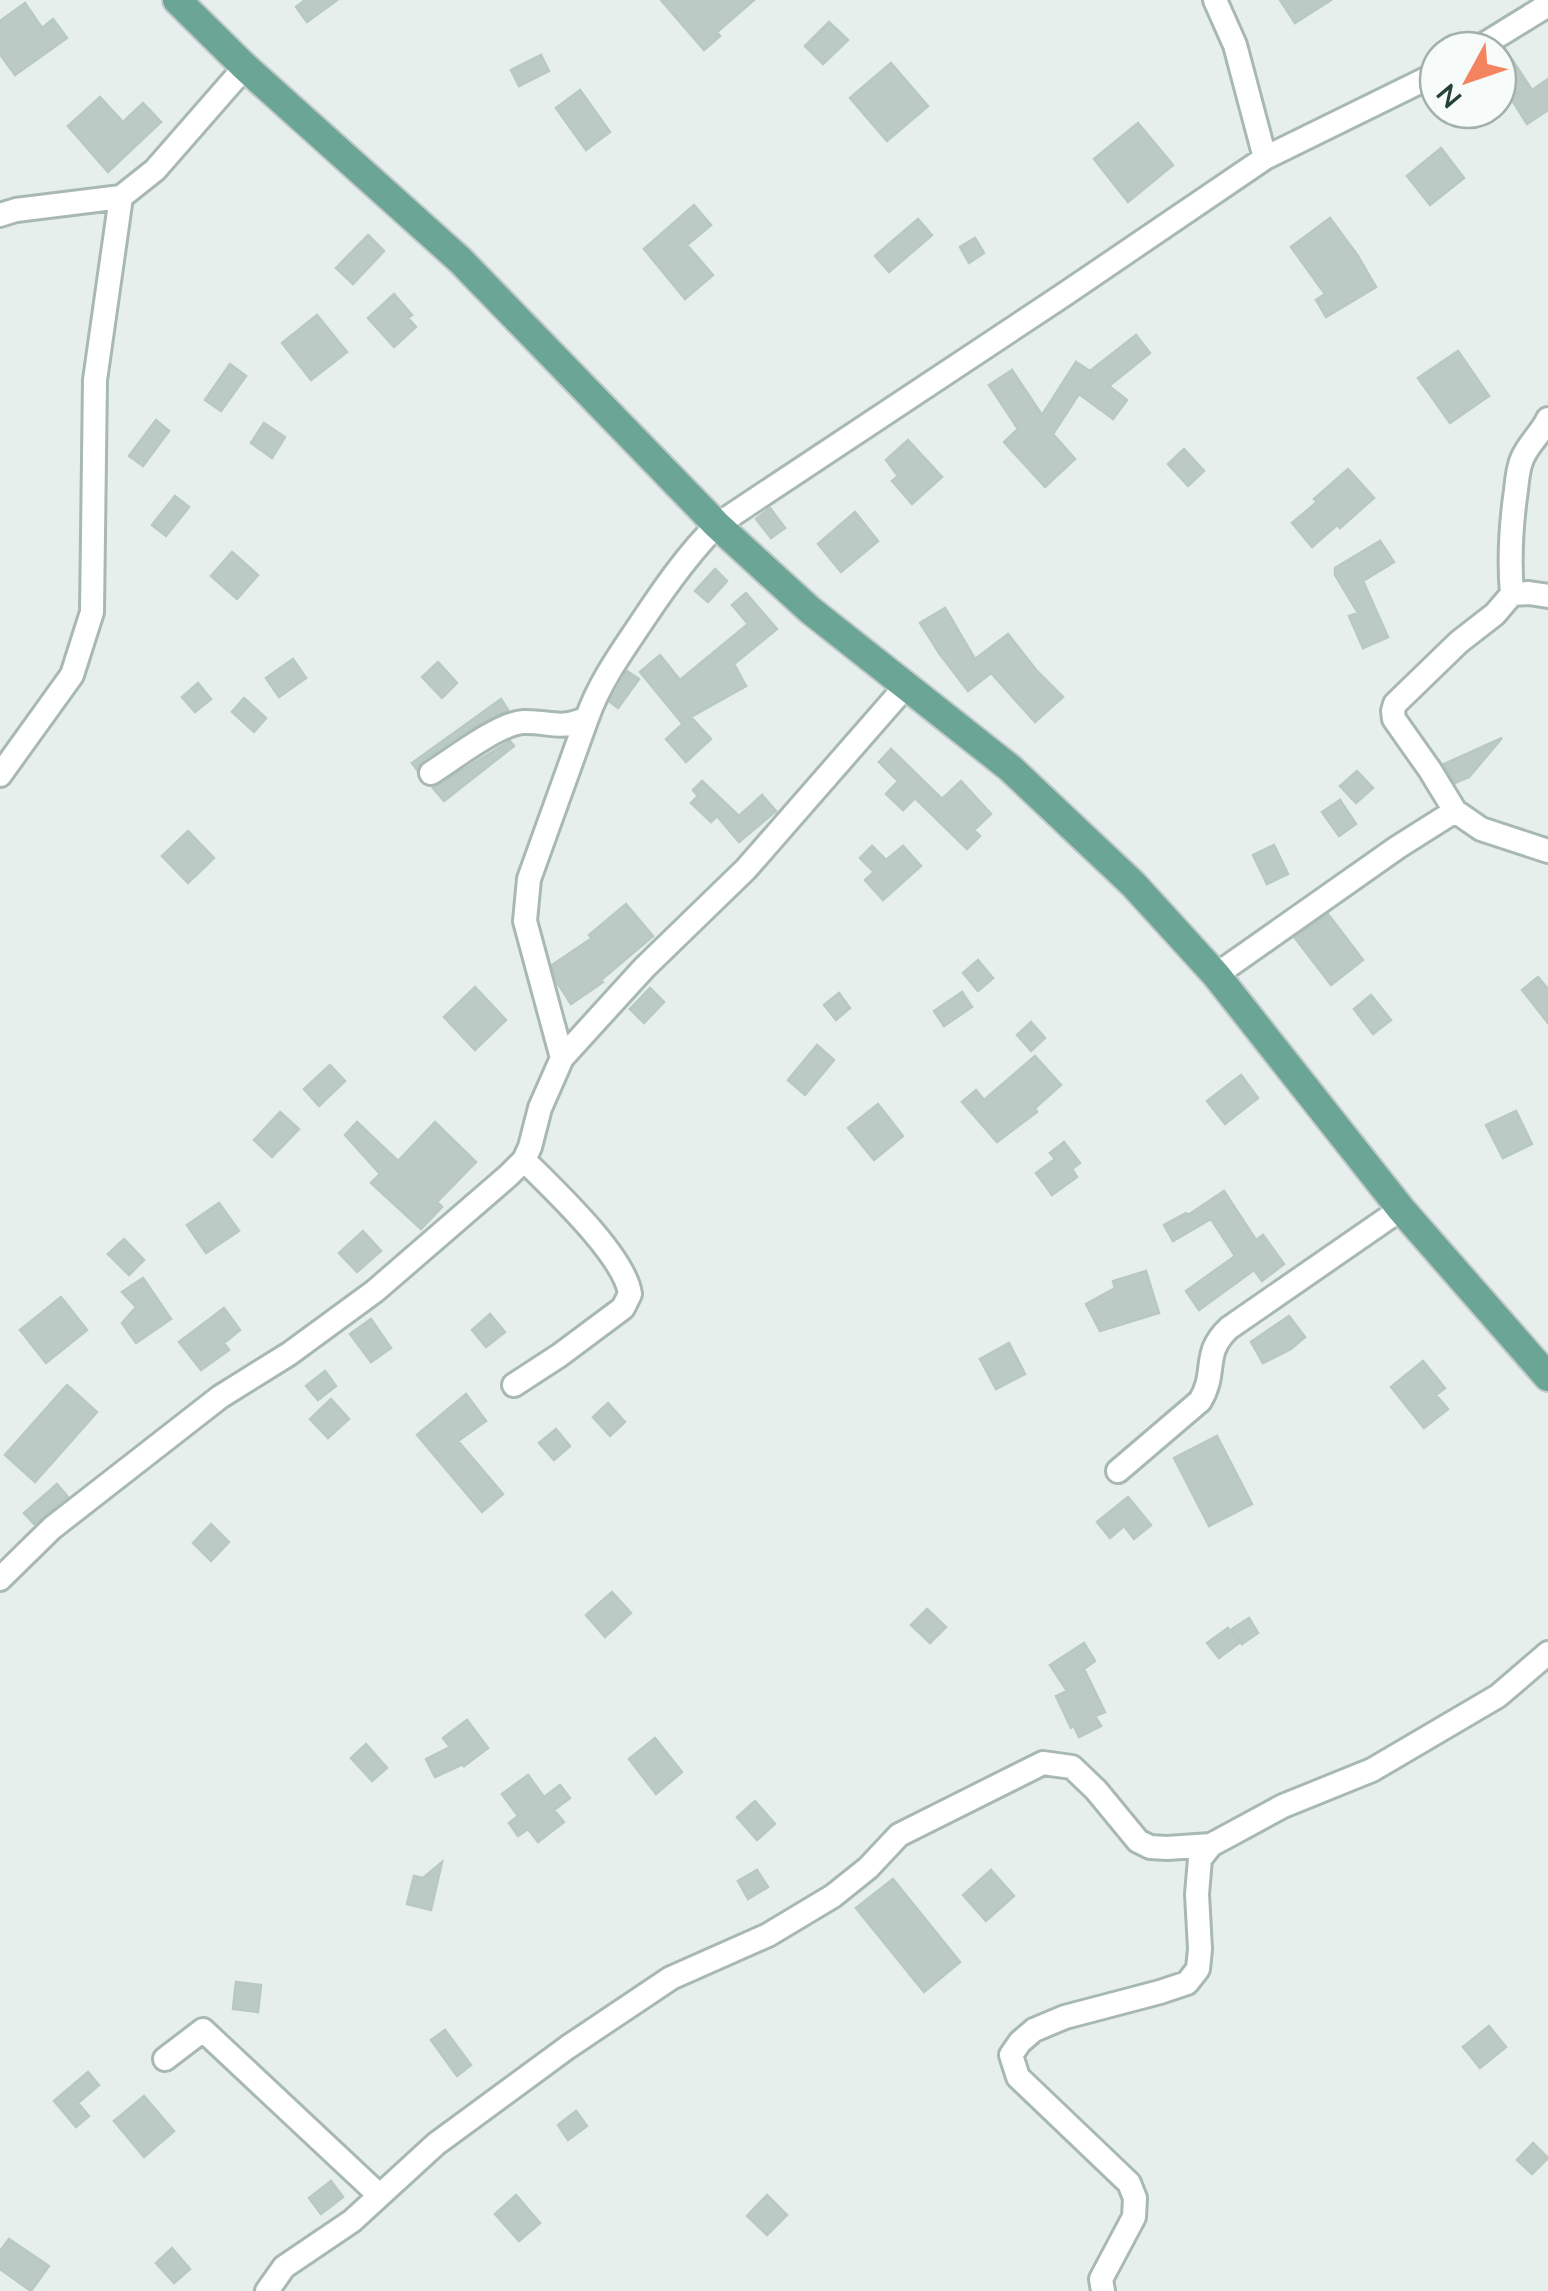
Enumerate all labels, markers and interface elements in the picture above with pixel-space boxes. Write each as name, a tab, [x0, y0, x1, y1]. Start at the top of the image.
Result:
north arrow	[1418, 30, 1518, 130]
text: N	[1428, 75, 1471, 116]

